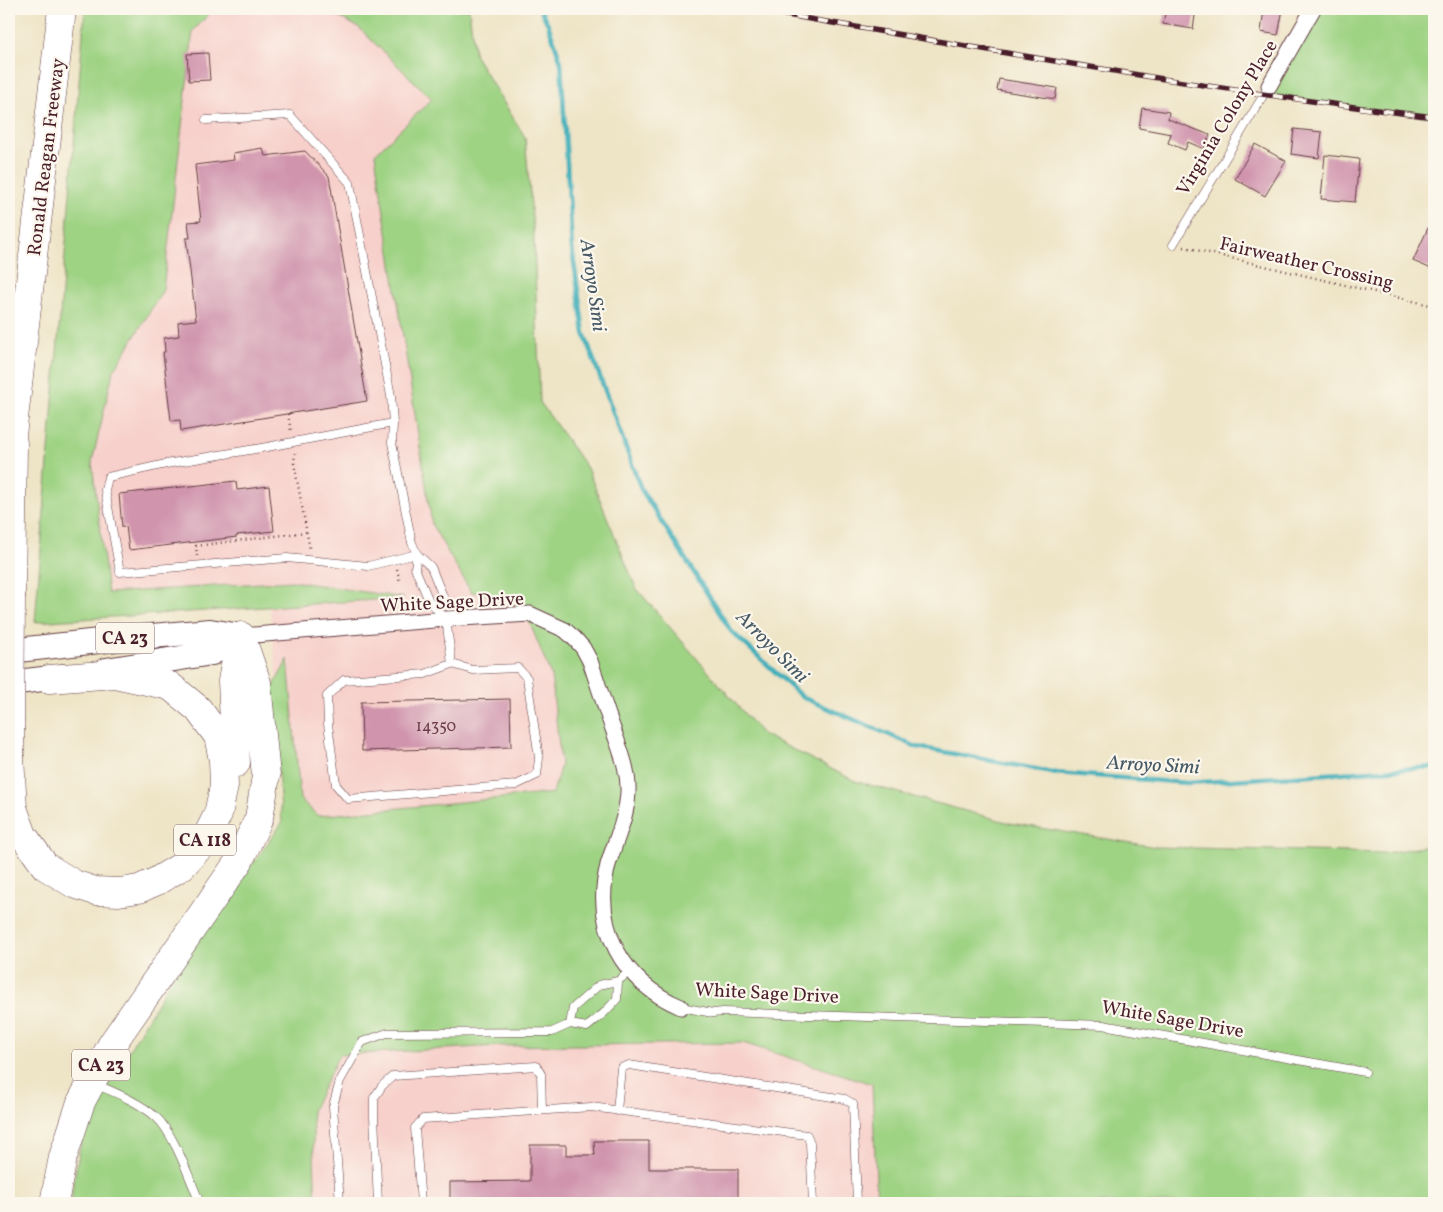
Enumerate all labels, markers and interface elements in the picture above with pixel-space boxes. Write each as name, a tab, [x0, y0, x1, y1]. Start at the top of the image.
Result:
street label: Virginia Colony Place	[1171, 35, 1285, 201]
street label: Ronald Reagan Freeway	[22, 57, 72, 258]
street label: Fairweather Crossing	[1217, 231, 1396, 297]
water label: Arroyo Simi	[572, 236, 613, 334]
street label: White Sage Drive	[379, 586, 525, 620]
water label: Arroyo Simi	[728, 604, 815, 691]
road number: CA 23	[96, 622, 154, 654]
house number: 14350	[416, 716, 456, 738]
water label: Arroyo Simi	[1105, 750, 1201, 782]
road number: CA 118	[174, 824, 236, 856]
street label: White Sage Drive	[694, 977, 840, 1011]
street label: White Sage Drive	[1099, 995, 1246, 1045]
road number: CA 23	[72, 1050, 130, 1080]

